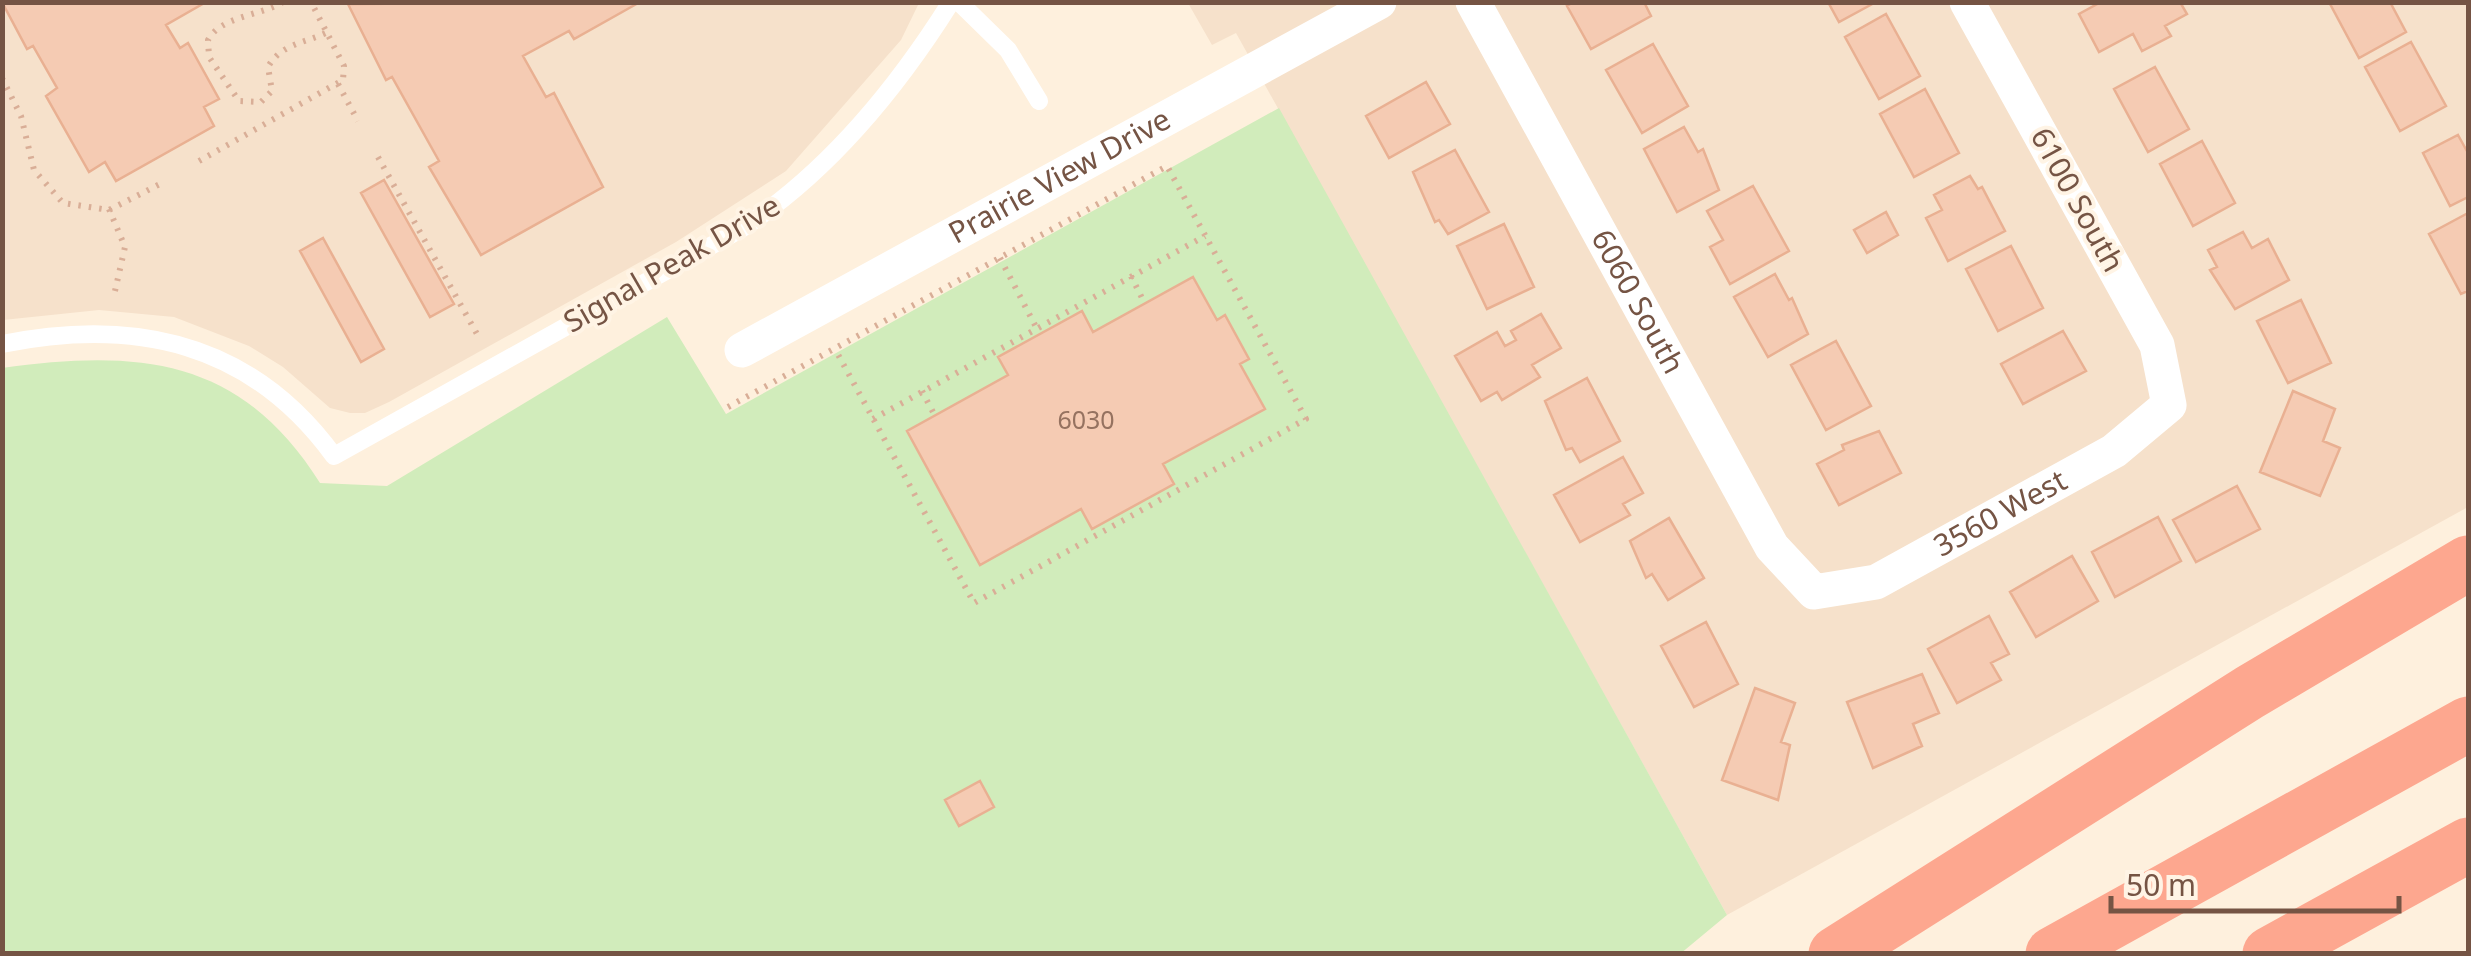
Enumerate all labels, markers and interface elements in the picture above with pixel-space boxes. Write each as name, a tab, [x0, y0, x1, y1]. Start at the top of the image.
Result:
street label: Prairie View Drive	[941, 98, 1177, 252]
street label: 6100 South	[2022, 120, 2135, 279]
street label: Signal Peak Drive	[556, 184, 787, 341]
street label: 6060 South	[1583, 222, 1695, 381]
house number: 6030	[1057, 402, 1115, 436]
street label: 3560 West	[1926, 459, 2074, 565]
scale bar	[2111, 851, 2398, 913]
text: 50 m	[2126, 864, 2196, 905]

